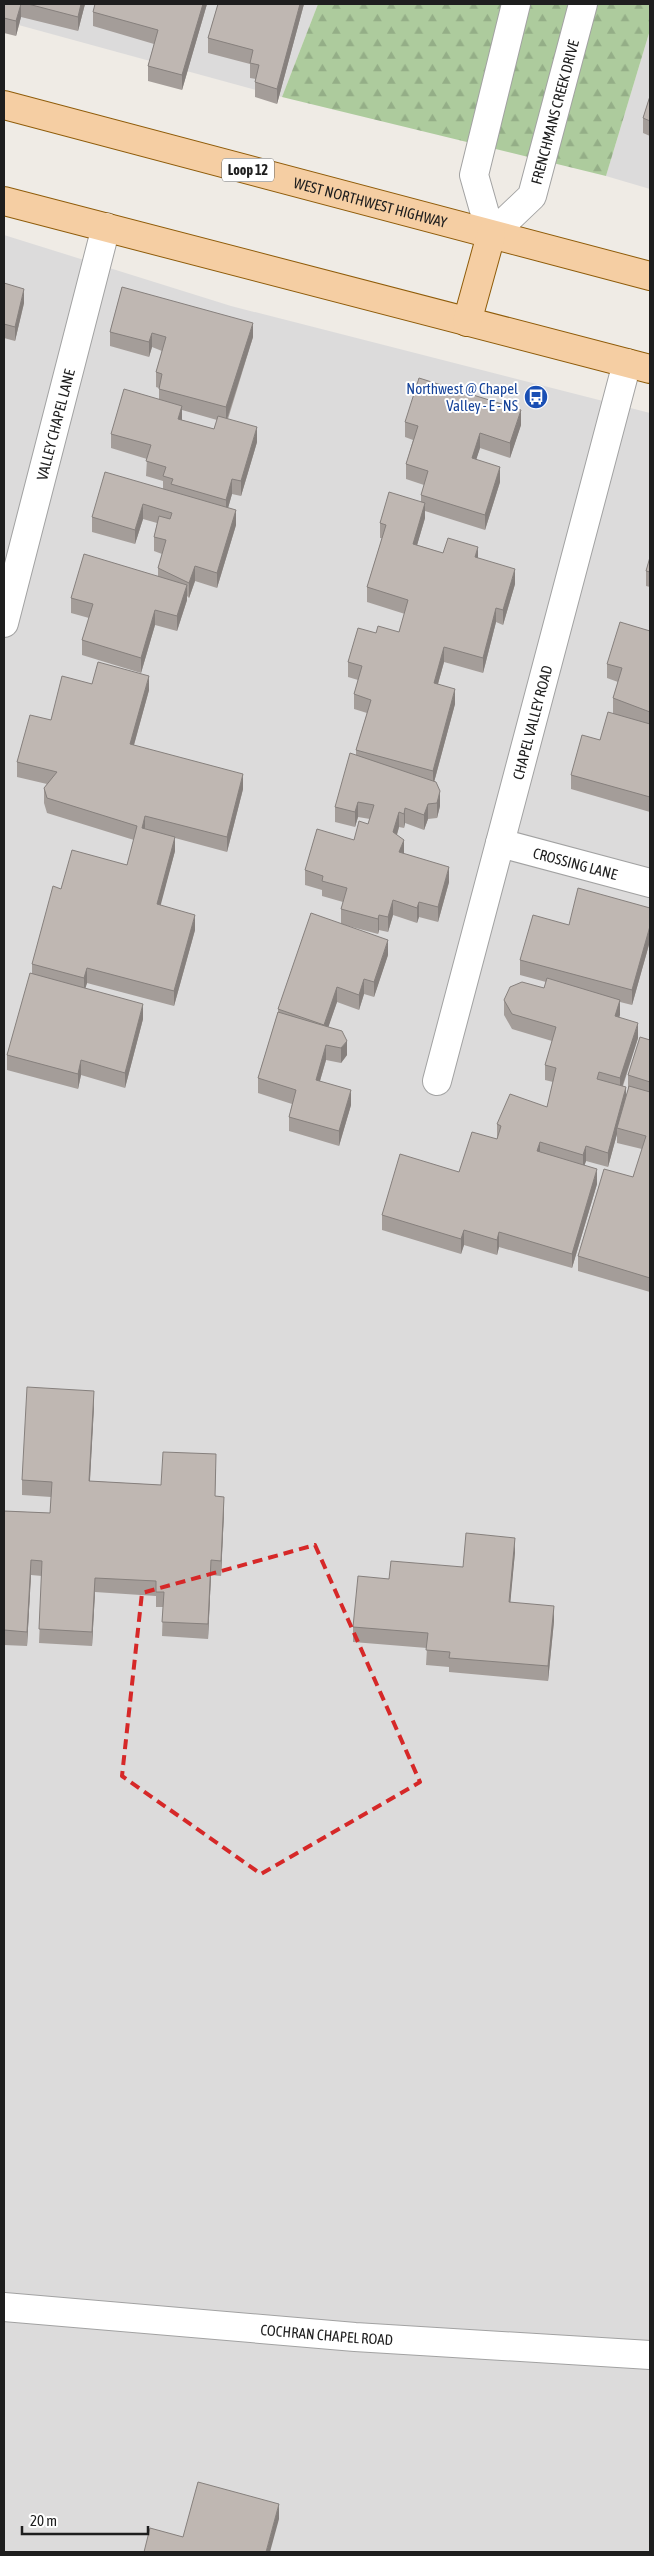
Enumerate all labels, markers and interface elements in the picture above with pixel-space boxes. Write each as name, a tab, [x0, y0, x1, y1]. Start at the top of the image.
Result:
street label: FRENCHMANS CREEK DRIVE	[527, 37, 582, 186]
road number: Loop 12	[222, 158, 274, 182]
street label: WEST NORTHWEST HIGHWAY	[292, 174, 449, 231]
street label: VALLEY CHAPEL LANE	[33, 367, 78, 482]
place label: Northwest @ Chapel Valley - E - NS	[406, 380, 518, 414]
bus stop icon: Northwest @ Chapel Valley - E - NS	[523, 384, 549, 410]
street label: CHAPEL VALLEY ROAD	[509, 663, 555, 781]
street label: CROSSING LANE	[531, 844, 620, 883]
street label: COCHRAN CHAPEL ROAD	[260, 2320, 394, 2348]
scale bar	[22, 2504, 149, 2536]
text: 20 m	[30, 2512, 57, 2529]

